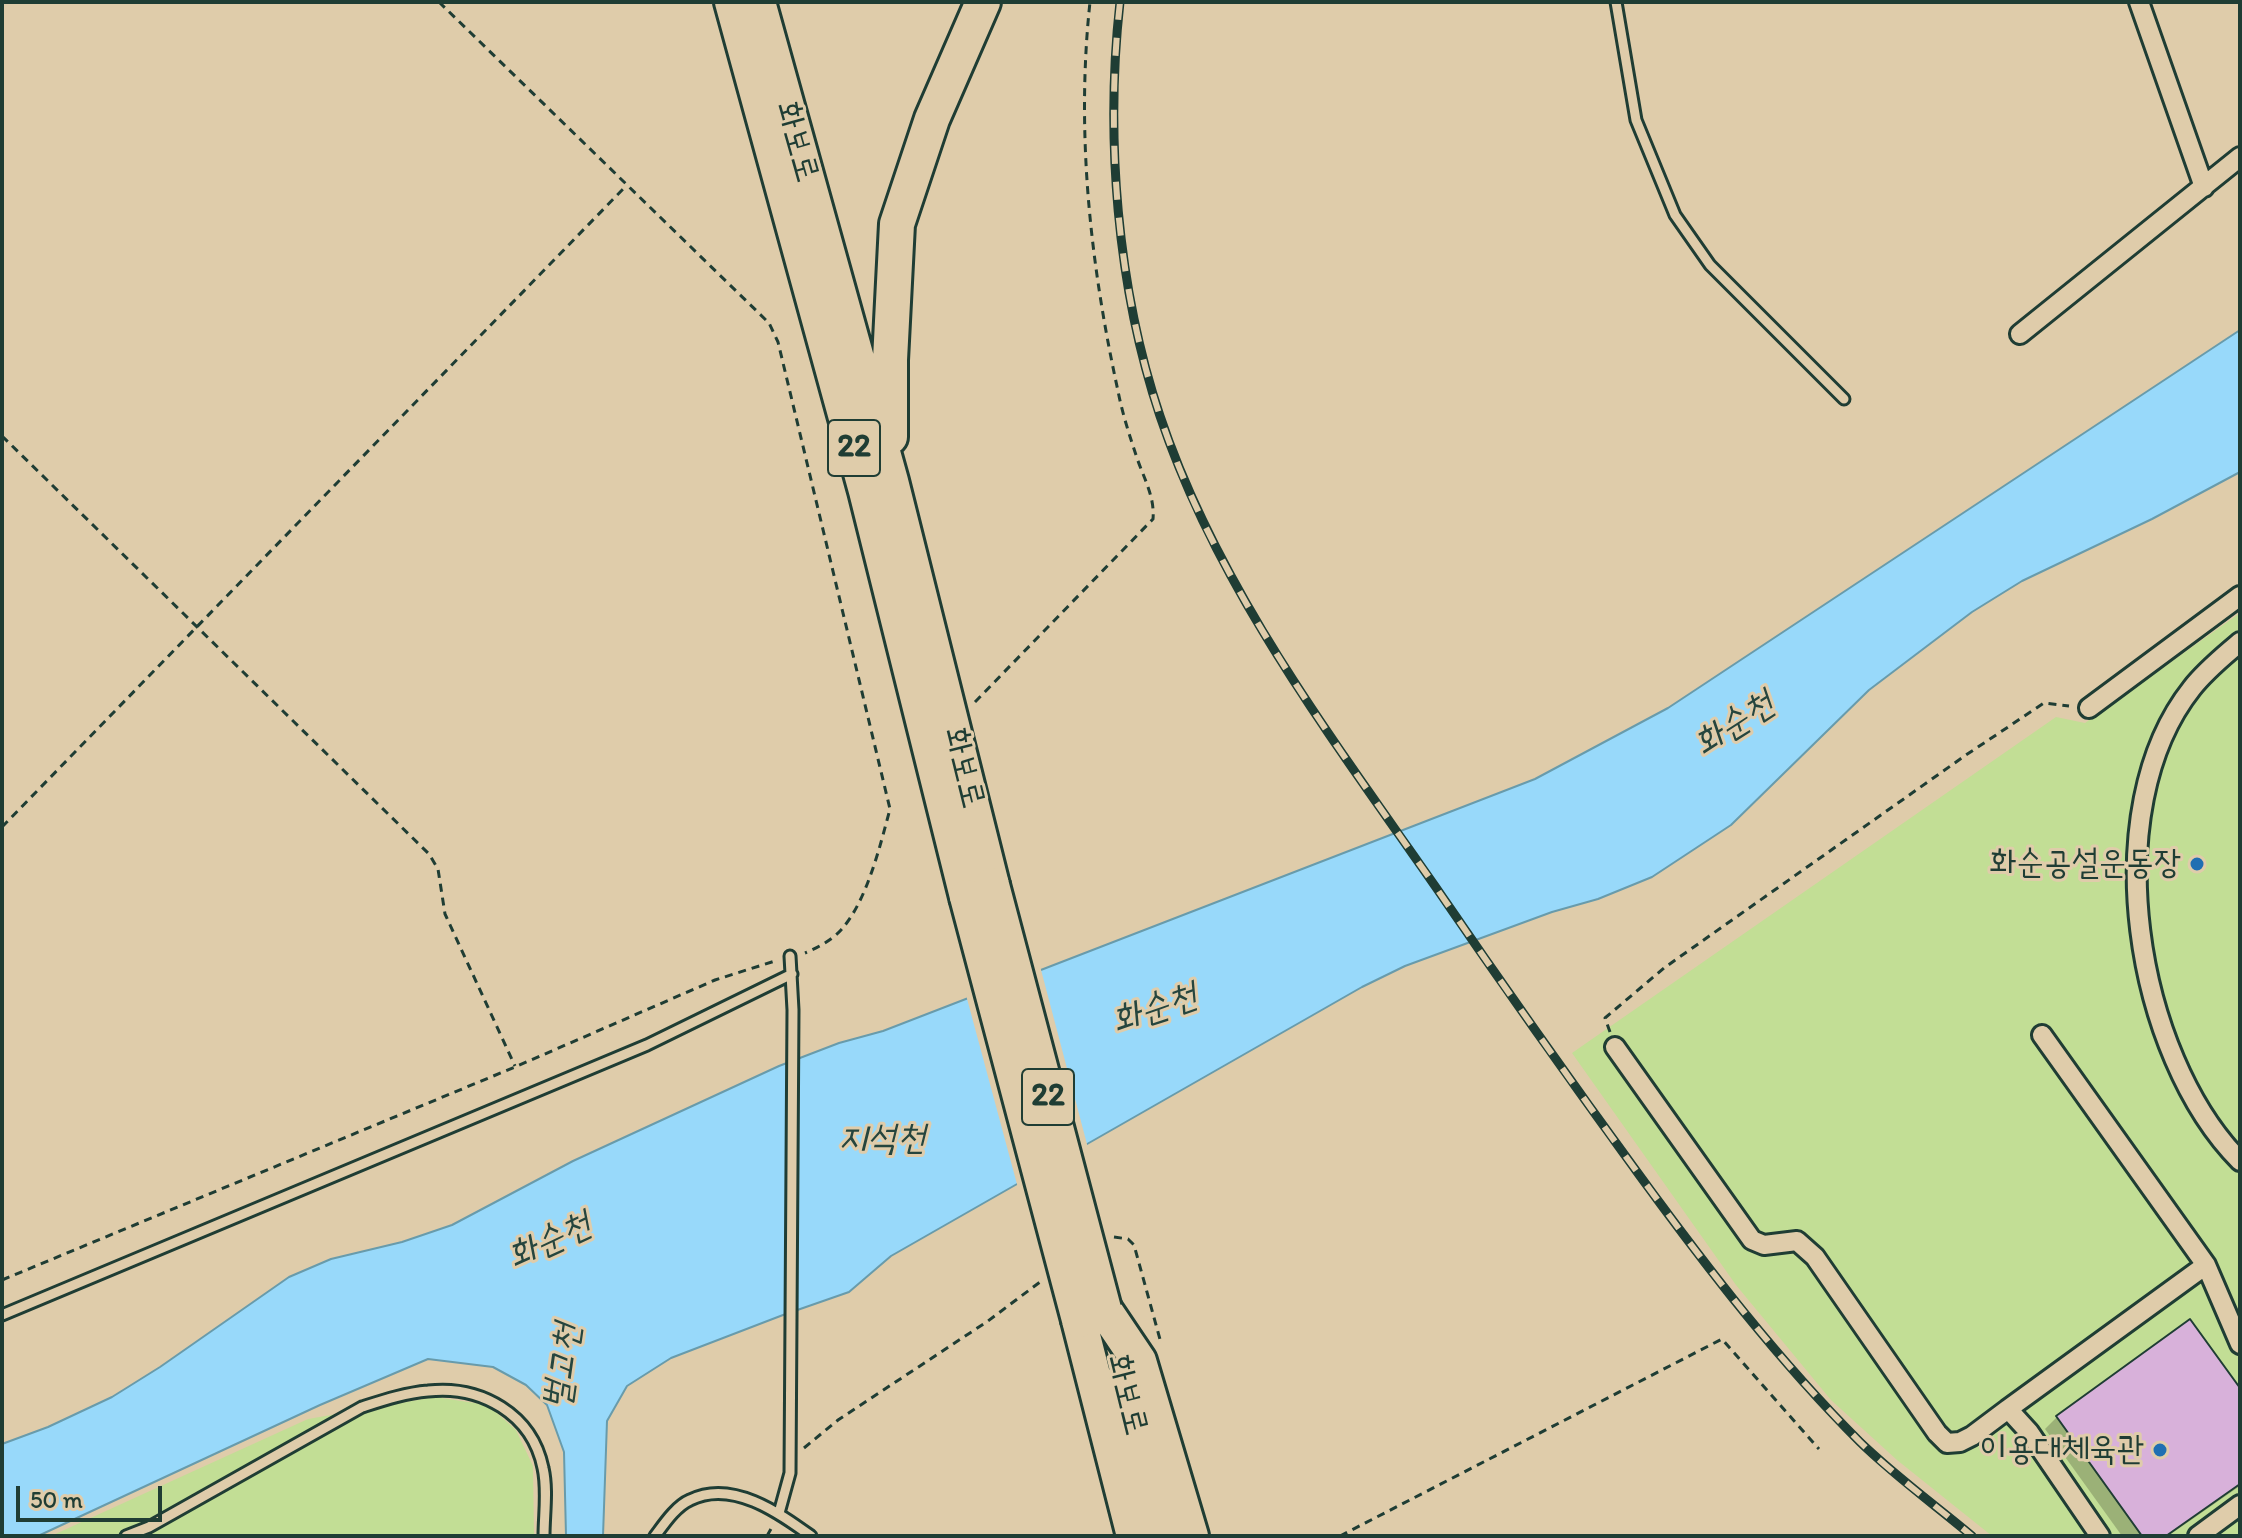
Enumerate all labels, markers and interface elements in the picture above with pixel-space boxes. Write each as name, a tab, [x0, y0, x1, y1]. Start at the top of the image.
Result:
street label: 화보로	[765, 97, 827, 187]
road number: 22	[828, 420, 880, 476]
water label: 화순천	[1687, 683, 1783, 767]
street label: 화보로	[933, 723, 993, 813]
place label: 화순공설운동장	[1989, 844, 2181, 884]
marker: 화순공설운동장	[2188, 855, 2206, 873]
water label: 화순천	[1107, 975, 1203, 1045]
road number: 22	[1022, 1069, 1074, 1125]
water label: 지석천	[839, 1118, 925, 1162]
water label: 화순천	[501, 1204, 599, 1280]
water label: 벌고천	[537, 1321, 591, 1413]
street label: 화보로	[1096, 1350, 1156, 1440]
place label: 이용대체육관	[1980, 1430, 2144, 1470]
marker: 이용대체육관	[2151, 1441, 2169, 1459]
scale bar	[20, 1470, 166, 1520]
text: 50 m	[30, 1485, 83, 1514]

